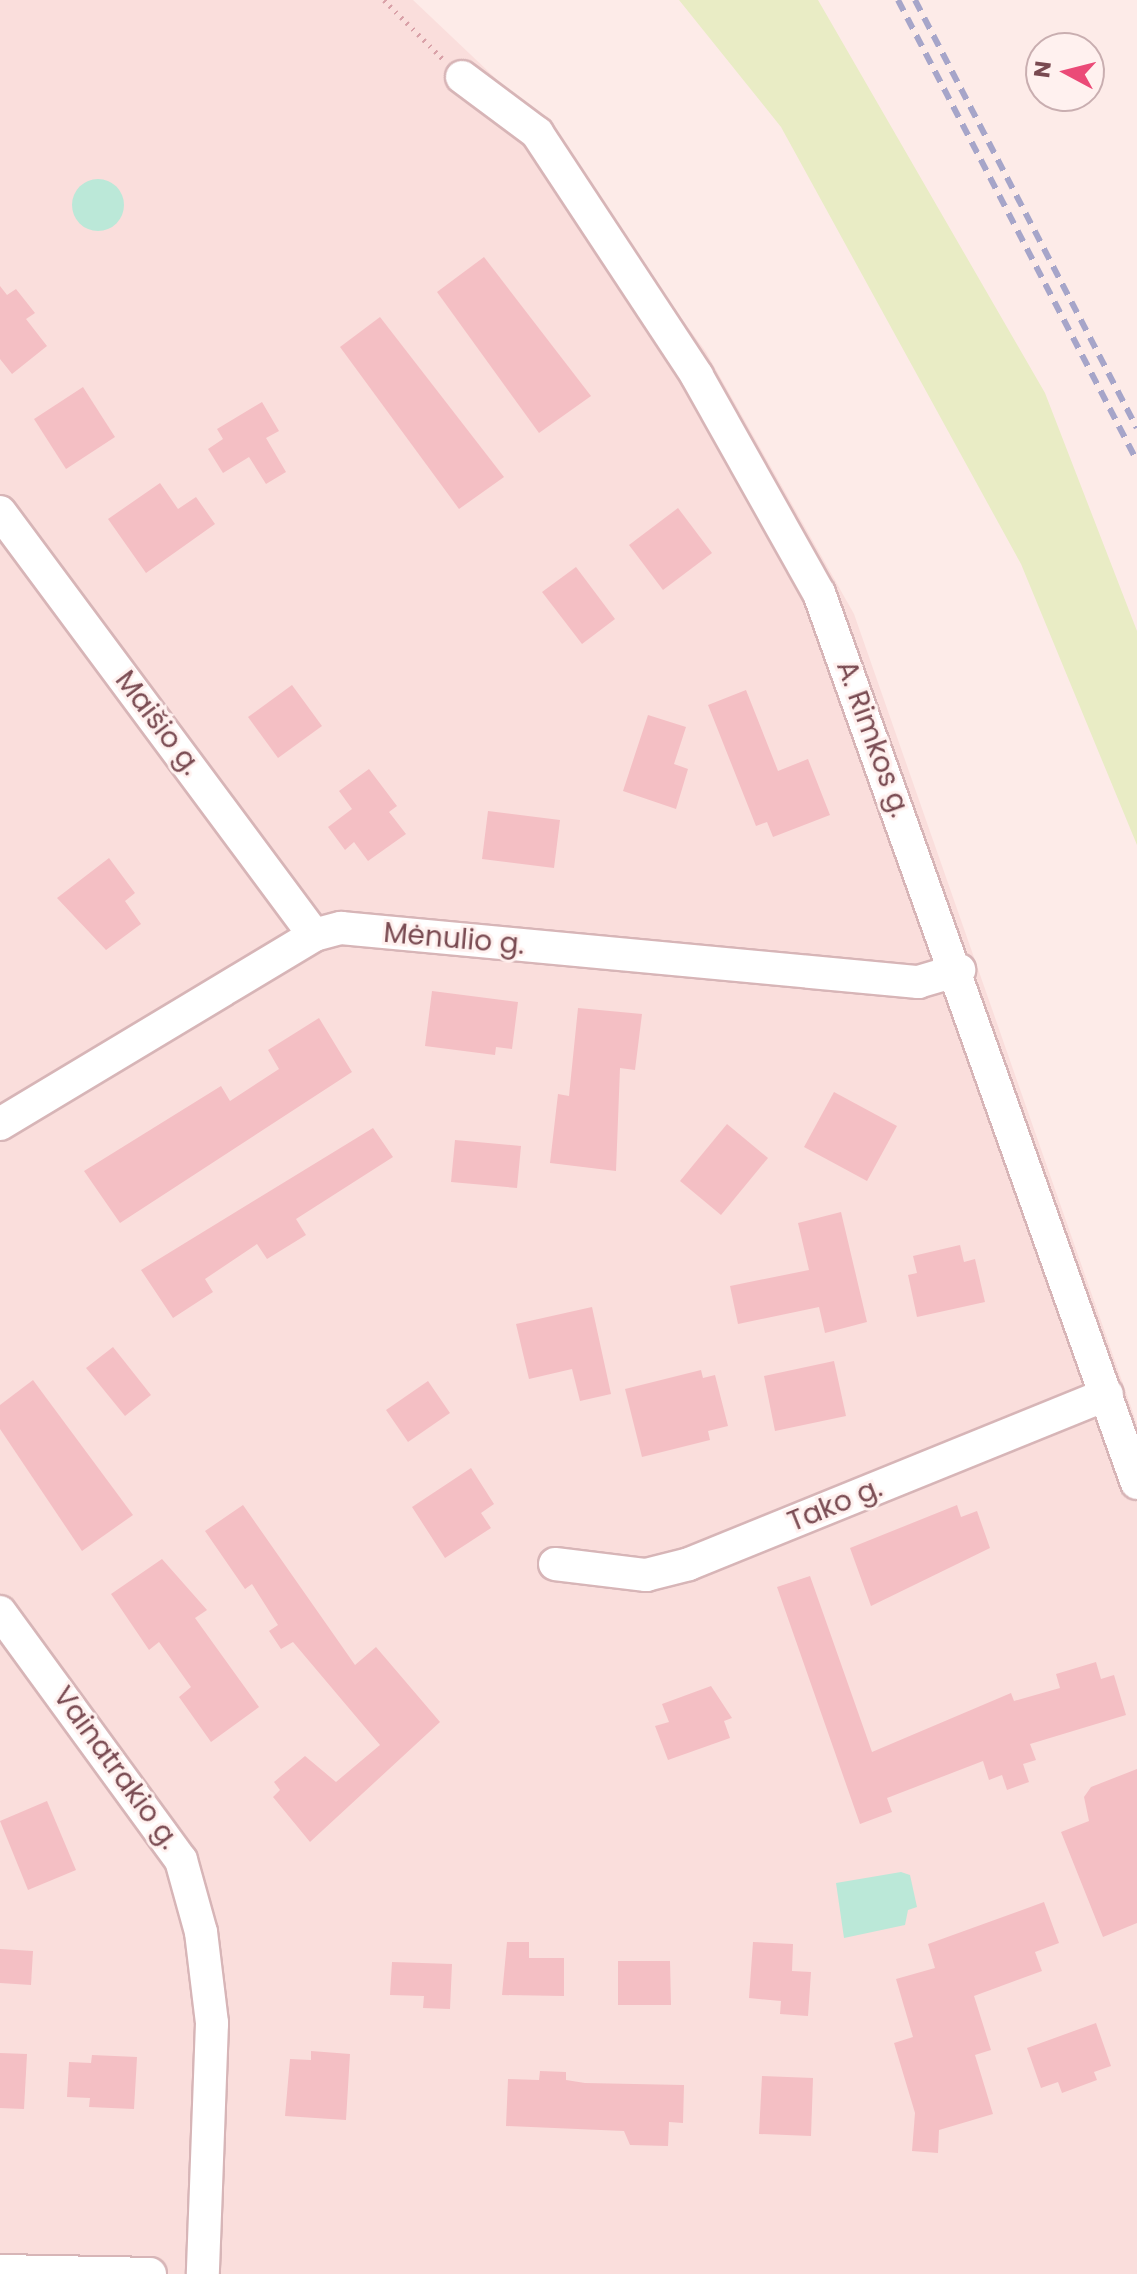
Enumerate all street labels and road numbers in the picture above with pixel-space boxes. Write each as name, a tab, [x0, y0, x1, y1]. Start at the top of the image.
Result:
street label: A. Rimkos g.	[829, 656, 917, 822]
street label: Maišio g.	[108, 664, 208, 782]
street label: Mėnulio g.	[382, 916, 526, 962]
street label: Tako g.	[783, 1471, 887, 1539]
street label: Vainatrakio g.	[46, 1680, 186, 1856]

